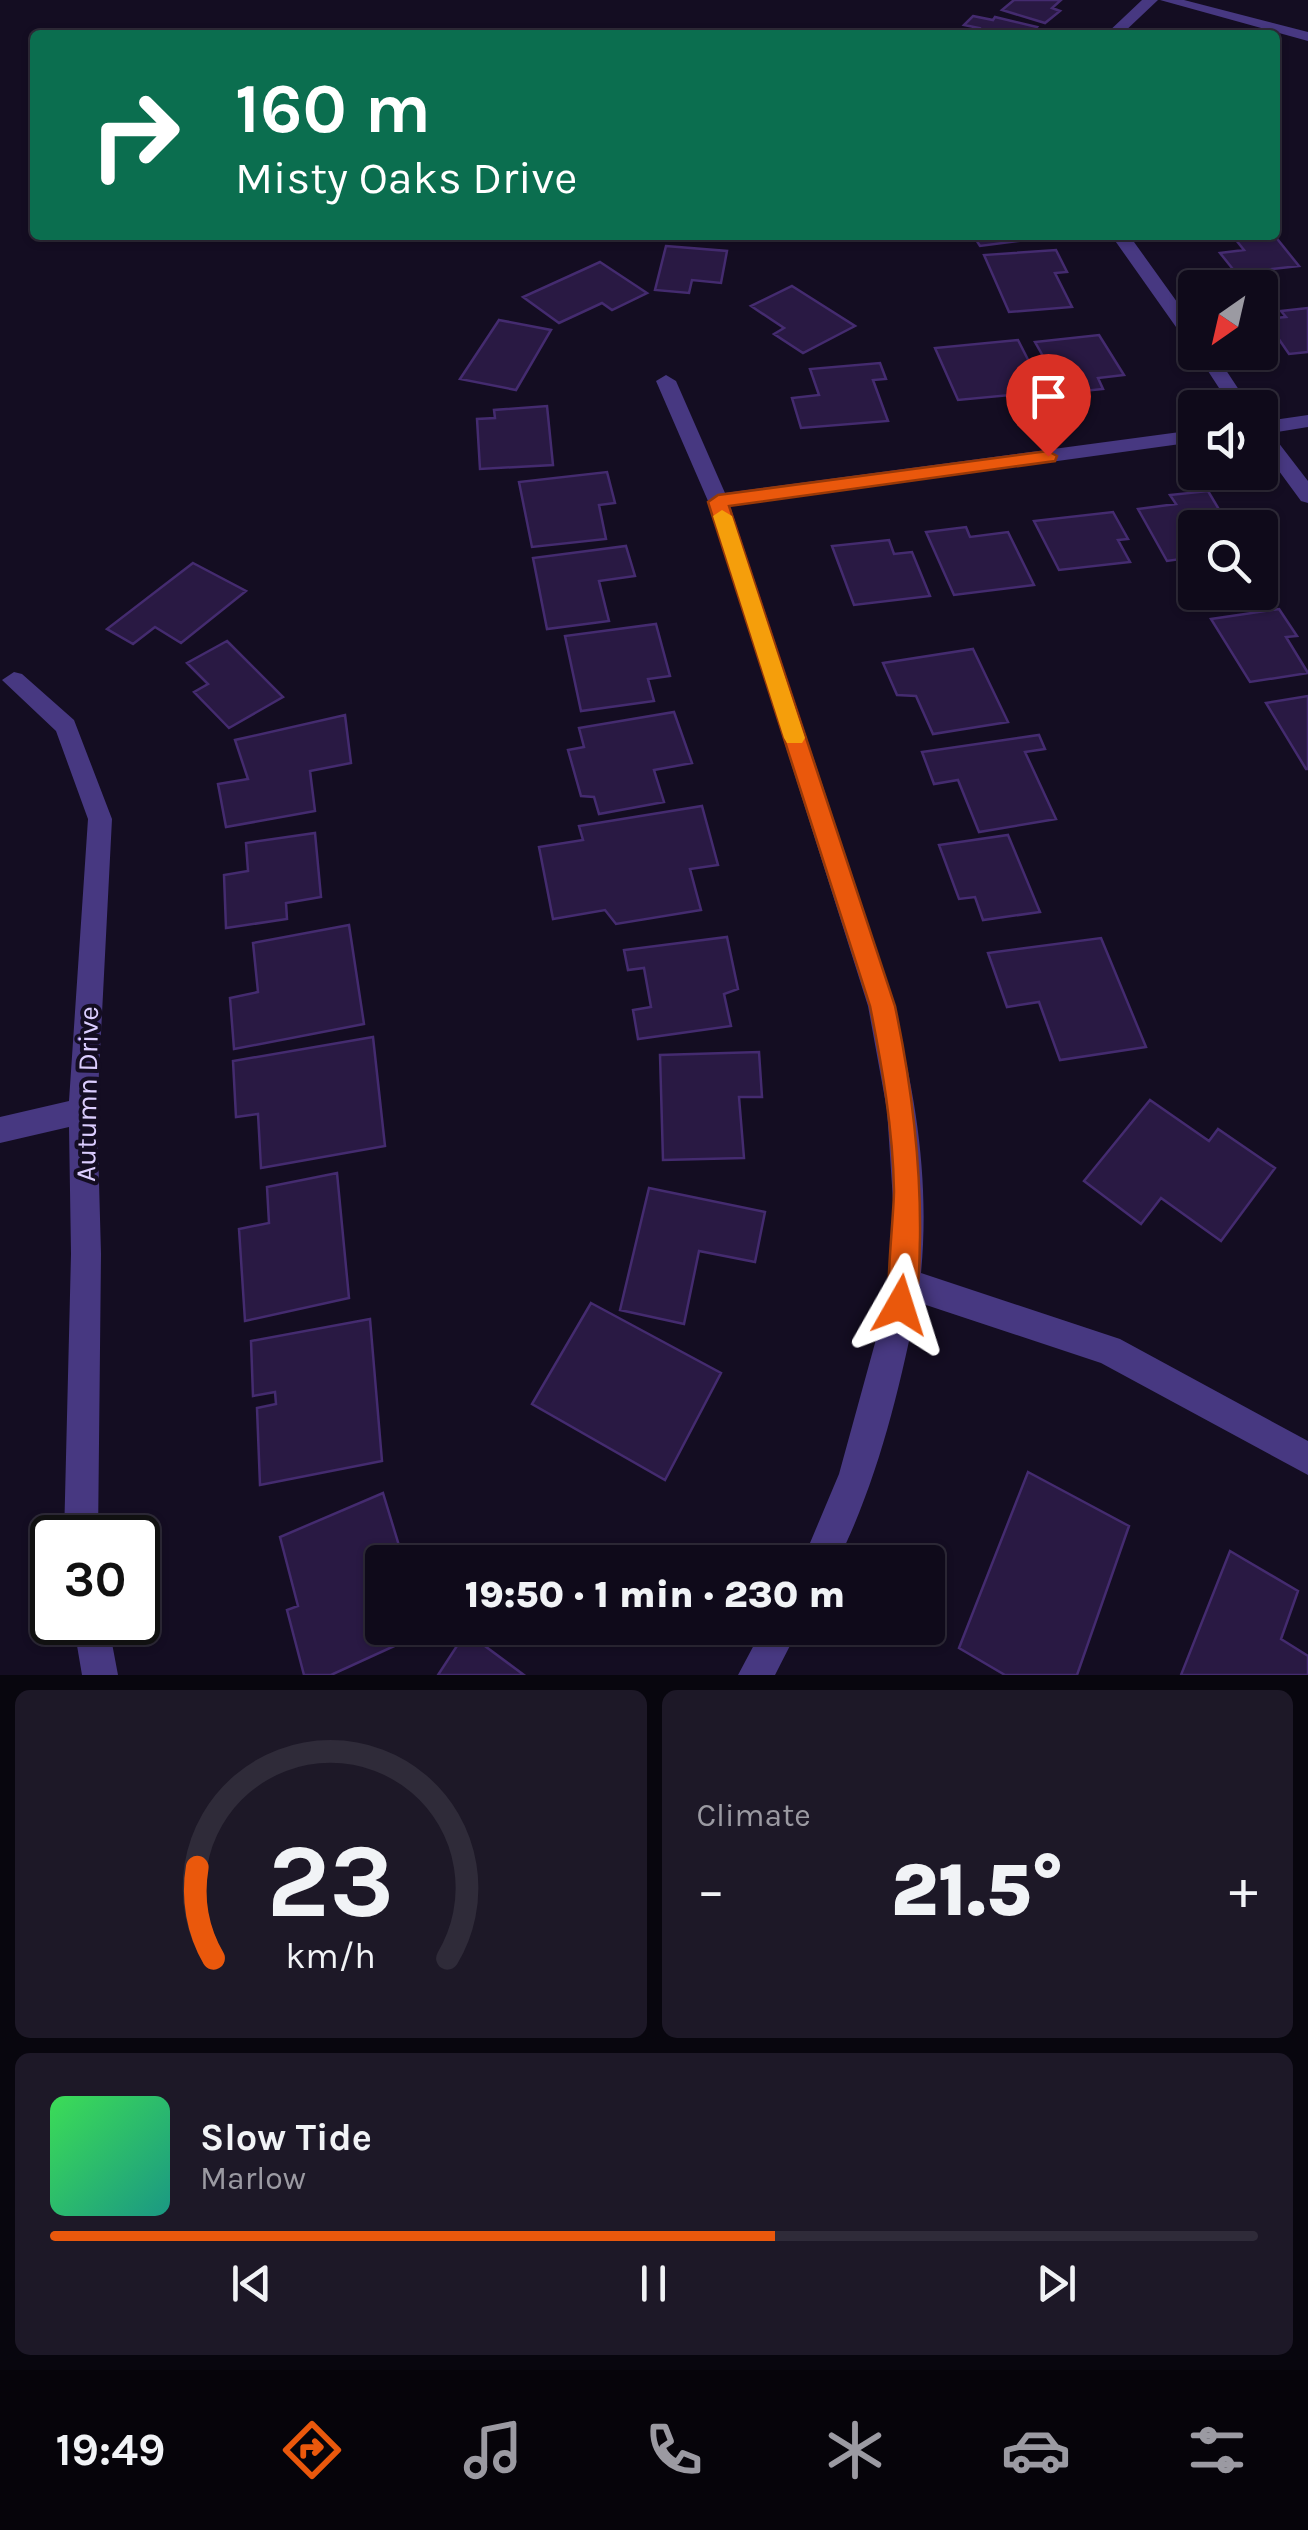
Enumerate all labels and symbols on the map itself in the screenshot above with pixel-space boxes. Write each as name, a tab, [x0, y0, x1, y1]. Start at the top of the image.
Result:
north arrow	[1178, 270, 1278, 370]
pin	[1006, 354, 1091, 457]
street label: Autumn Drive	[69, 1006, 105, 1182]
position arrow	[848, 1253, 952, 1357]
speed limit sign: 30	[30, 1515, 160, 1645]

